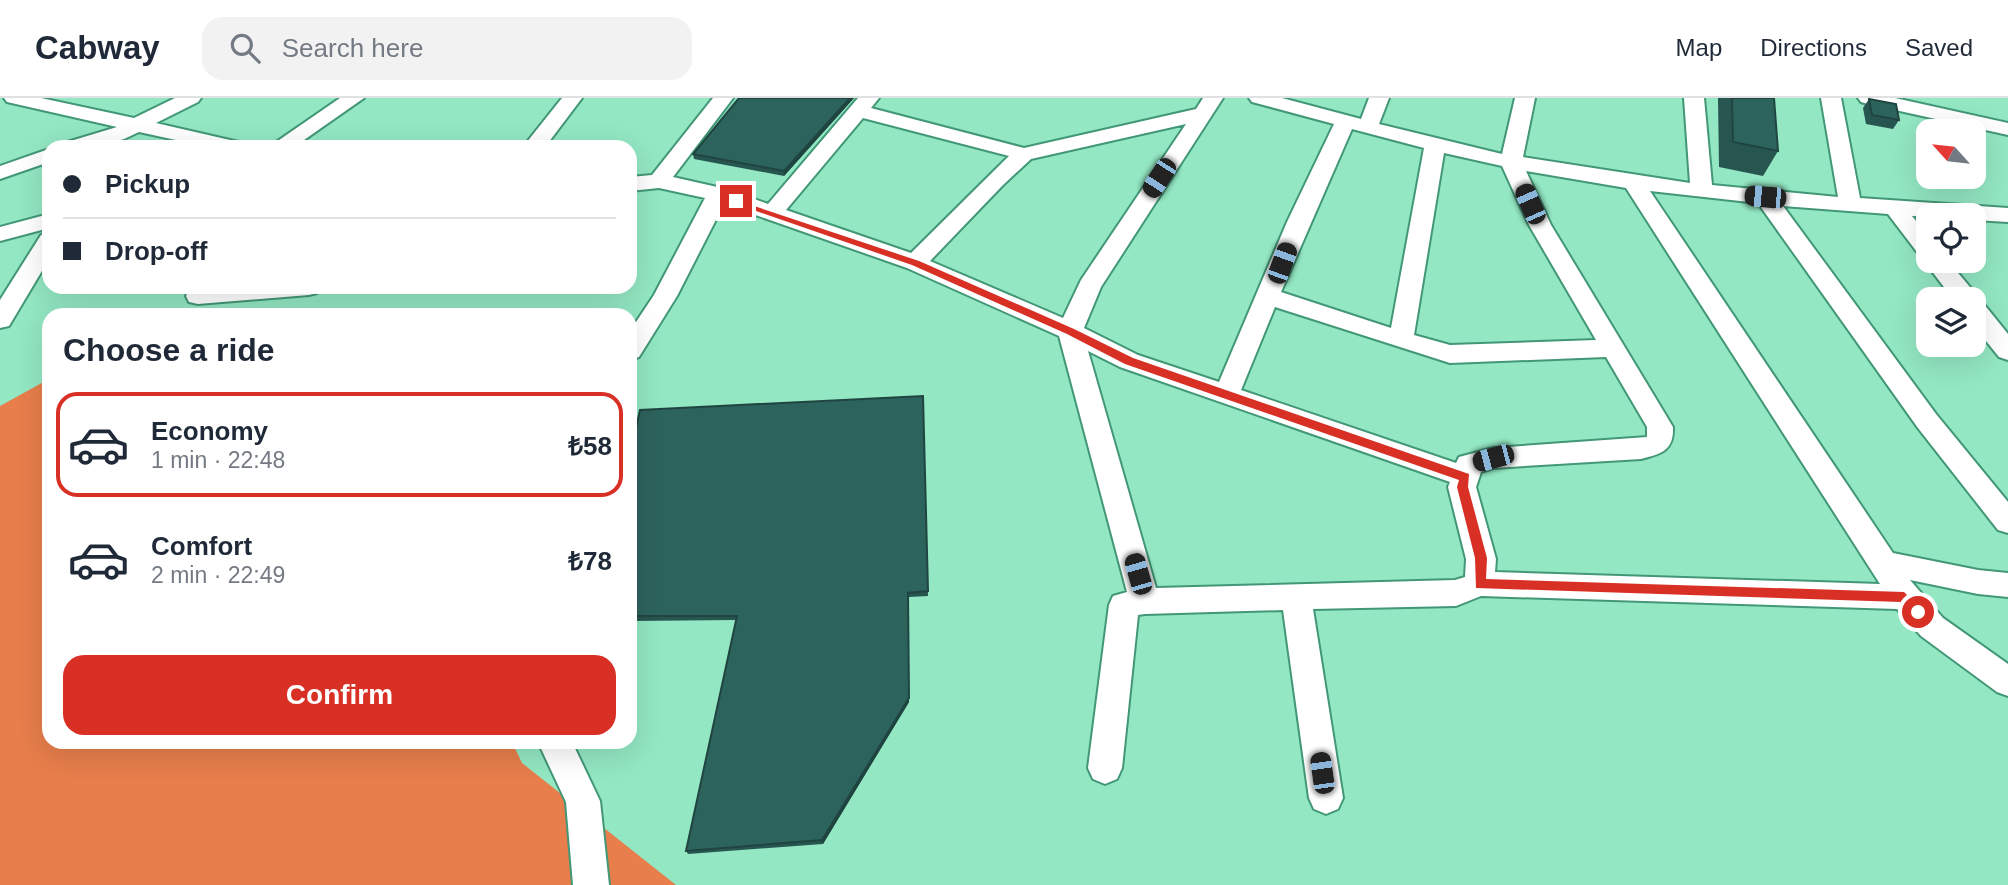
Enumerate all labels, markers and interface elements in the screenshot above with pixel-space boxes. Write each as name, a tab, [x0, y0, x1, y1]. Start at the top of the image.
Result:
search box	[202, 17, 692, 80]
text: Cabway	[35, 29, 160, 66]
icon: search	[226, 29, 264, 67]
text: Search here	[282, 33, 423, 63]
text: Map	[1676, 34, 1722, 61]
text: Directions	[1760, 34, 1867, 61]
text: Saved	[1905, 34, 1973, 61]
north arrow	[1916, 119, 1986, 189]
map controls	[1916, 119, 1986, 357]
car	[1139, 155, 1180, 201]
text: Pickup	[105, 169, 190, 199]
car	[1512, 181, 1549, 227]
route end	[720, 185, 752, 217]
car	[1744, 185, 1787, 209]
button: locate	[1916, 203, 1986, 273]
text: Drop-off	[105, 236, 208, 266]
car	[1265, 240, 1300, 286]
button: layers	[1916, 287, 1986, 357]
text: Choose a ride	[63, 332, 275, 368]
icon: car	[67, 413, 130, 476]
text: Economy	[151, 416, 268, 446]
text: ₺58	[568, 431, 612, 461]
car	[1470, 442, 1517, 474]
text: 1 min · 22:48	[151, 447, 285, 473]
icon: car	[67, 528, 130, 591]
text: Comfort	[151, 531, 252, 561]
text: ₺78	[568, 546, 612, 576]
car	[1123, 551, 1154, 597]
text: 2 min · 22:49	[151, 562, 285, 588]
route start	[1902, 596, 1934, 628]
button: Confirm	[63, 655, 616, 735]
car	[1309, 751, 1336, 795]

